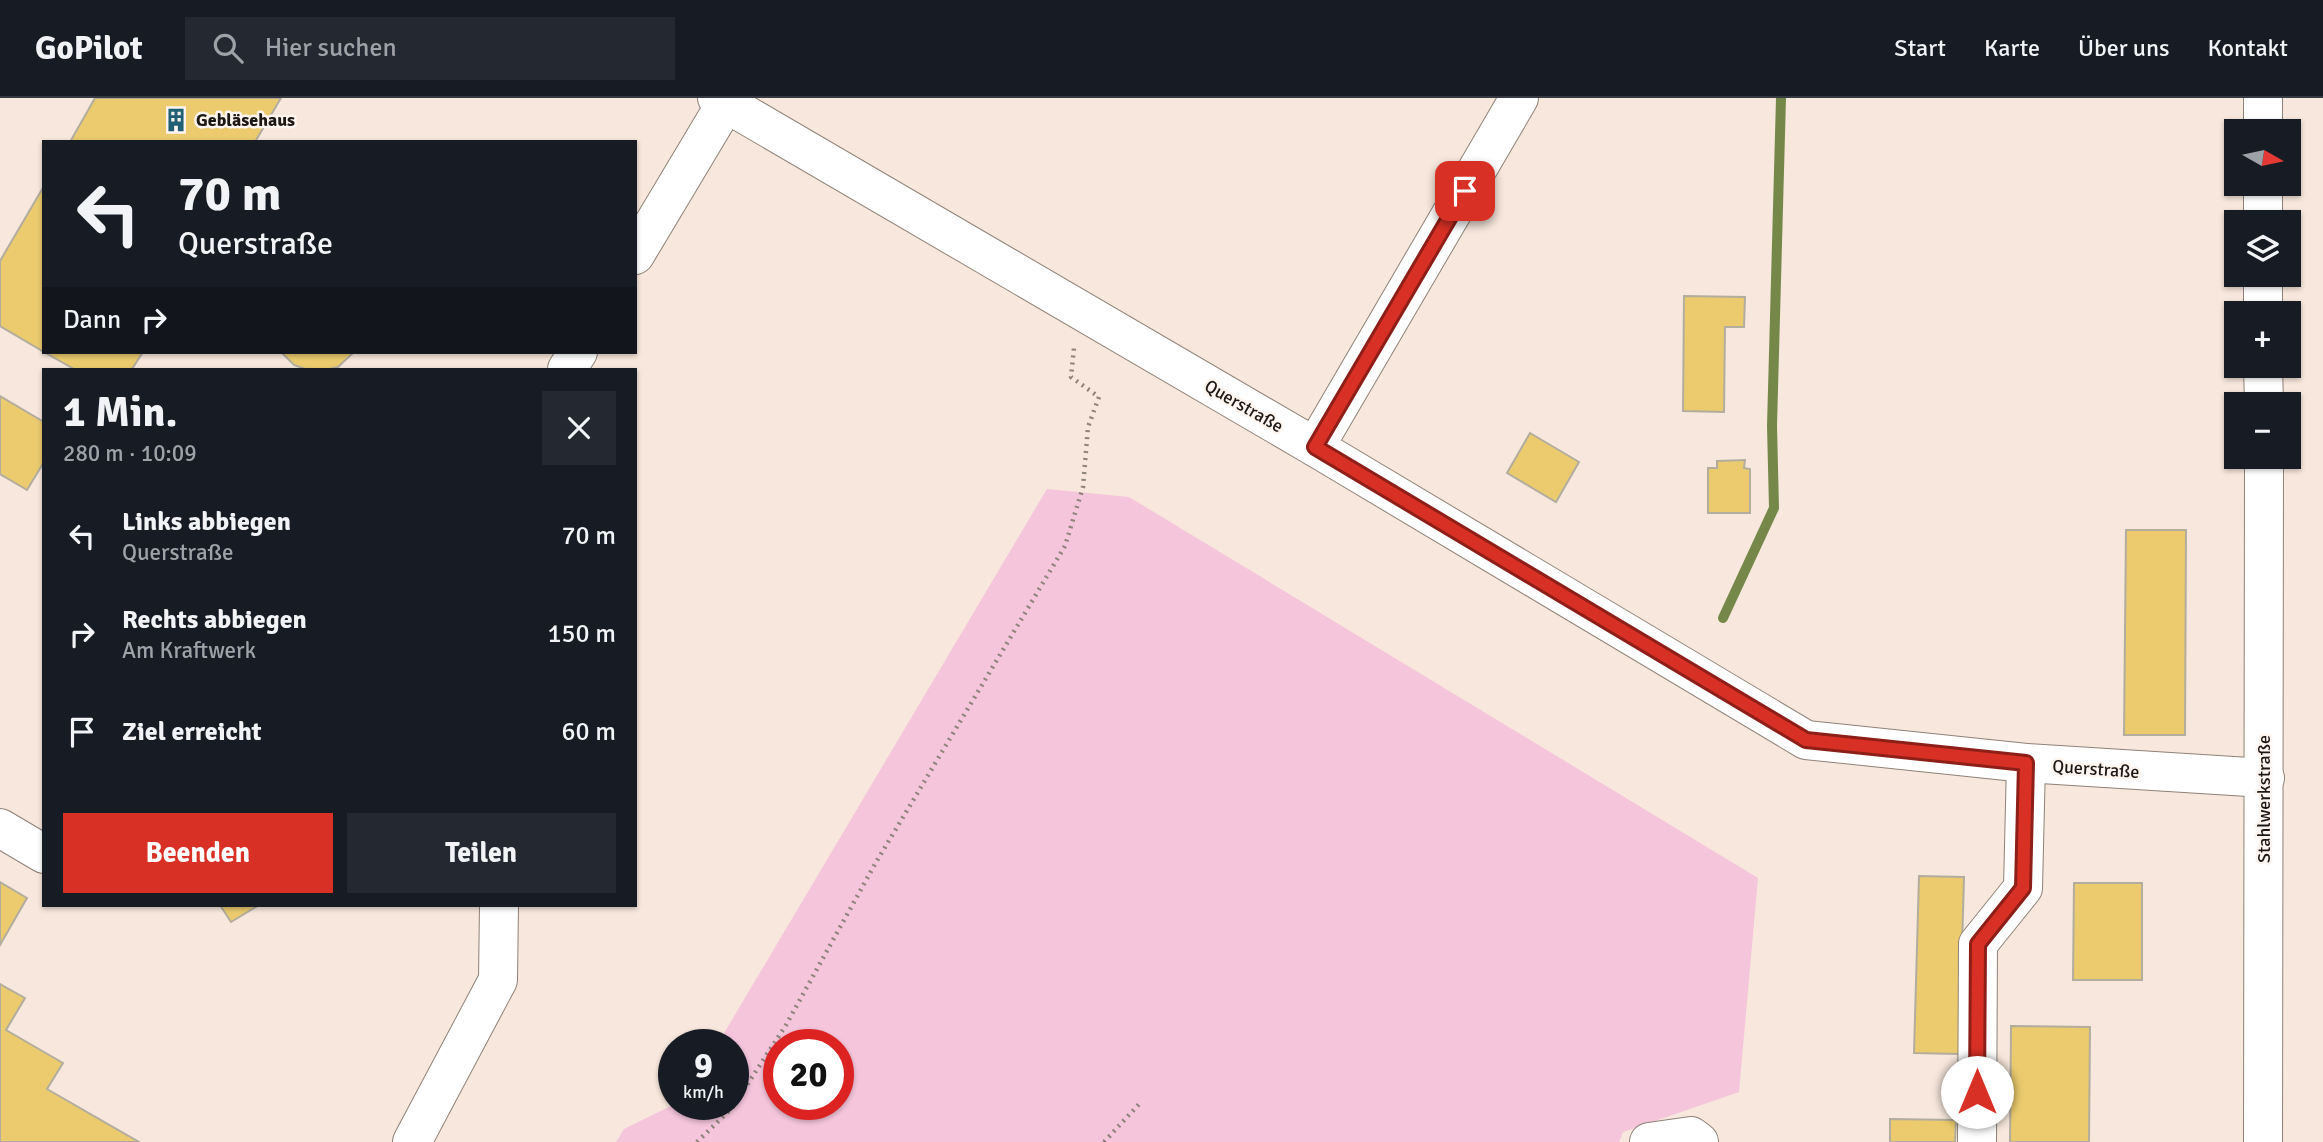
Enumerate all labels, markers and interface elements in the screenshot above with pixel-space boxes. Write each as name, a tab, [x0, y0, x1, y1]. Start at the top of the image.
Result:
search box	[185, 17, 675, 80]
text: GoPilot	[35, 28, 143, 69]
icon: search	[209, 29, 247, 67]
text: Hier suchen	[265, 32, 397, 64]
text: Start	[1894, 33, 1946, 63]
text: Karte	[1984, 33, 2040, 63]
text: Über uns	[2078, 33, 2170, 63]
text: Kontakt	[2208, 33, 2288, 63]
building icon: Gebläsehaus	[162, 106, 190, 134]
place label: Gebläsehaus	[196, 109, 295, 131]
north arrow	[2224, 119, 2301, 196]
map controls	[2224, 119, 2301, 469]
pin	[1435, 161, 1495, 221]
text: 70 m	[178, 164, 281, 224]
icon: left	[63, 168, 154, 259]
icon: arrive	[1446, 172, 1484, 210]
button: layers	[2224, 210, 2301, 287]
text: Querstraße	[178, 224, 333, 263]
icon: right	[135, 301, 173, 339]
button: +	[2224, 301, 2301, 378]
text: Dann	[63, 304, 121, 336]
street label: Querstraße	[1201, 375, 1287, 437]
text: 1 Min.	[63, 387, 177, 438]
button: close	[542, 391, 616, 465]
button: −	[2224, 392, 2301, 469]
text: 280 m · 10:09	[63, 439, 197, 468]
text: Links abbiegen	[122, 506, 291, 538]
icon: left	[63, 517, 101, 555]
text: 70 m	[561, 520, 616, 552]
text: Querstraße	[122, 538, 234, 567]
text: Rechts abbiegen	[122, 604, 307, 636]
icon: right	[63, 615, 101, 653]
text: 150 m	[547, 618, 616, 650]
text: Am Kraftwerk	[122, 636, 256, 665]
icon: arrive	[63, 713, 101, 751]
text: Ziel erreicht	[122, 716, 262, 748]
text: 60 m	[561, 716, 616, 748]
street label: Stahlwerkstraße	[2253, 735, 2275, 863]
street label: Querstraße	[2052, 755, 2140, 783]
button: Beenden	[63, 813, 333, 893]
button: Teilen	[347, 813, 616, 893]
speed limit sign: 20	[763, 1029, 854, 1120]
text: 9	[694, 1044, 713, 1087]
position arrow	[1940, 1055, 2014, 1129]
text: km/h	[683, 1081, 724, 1103]

